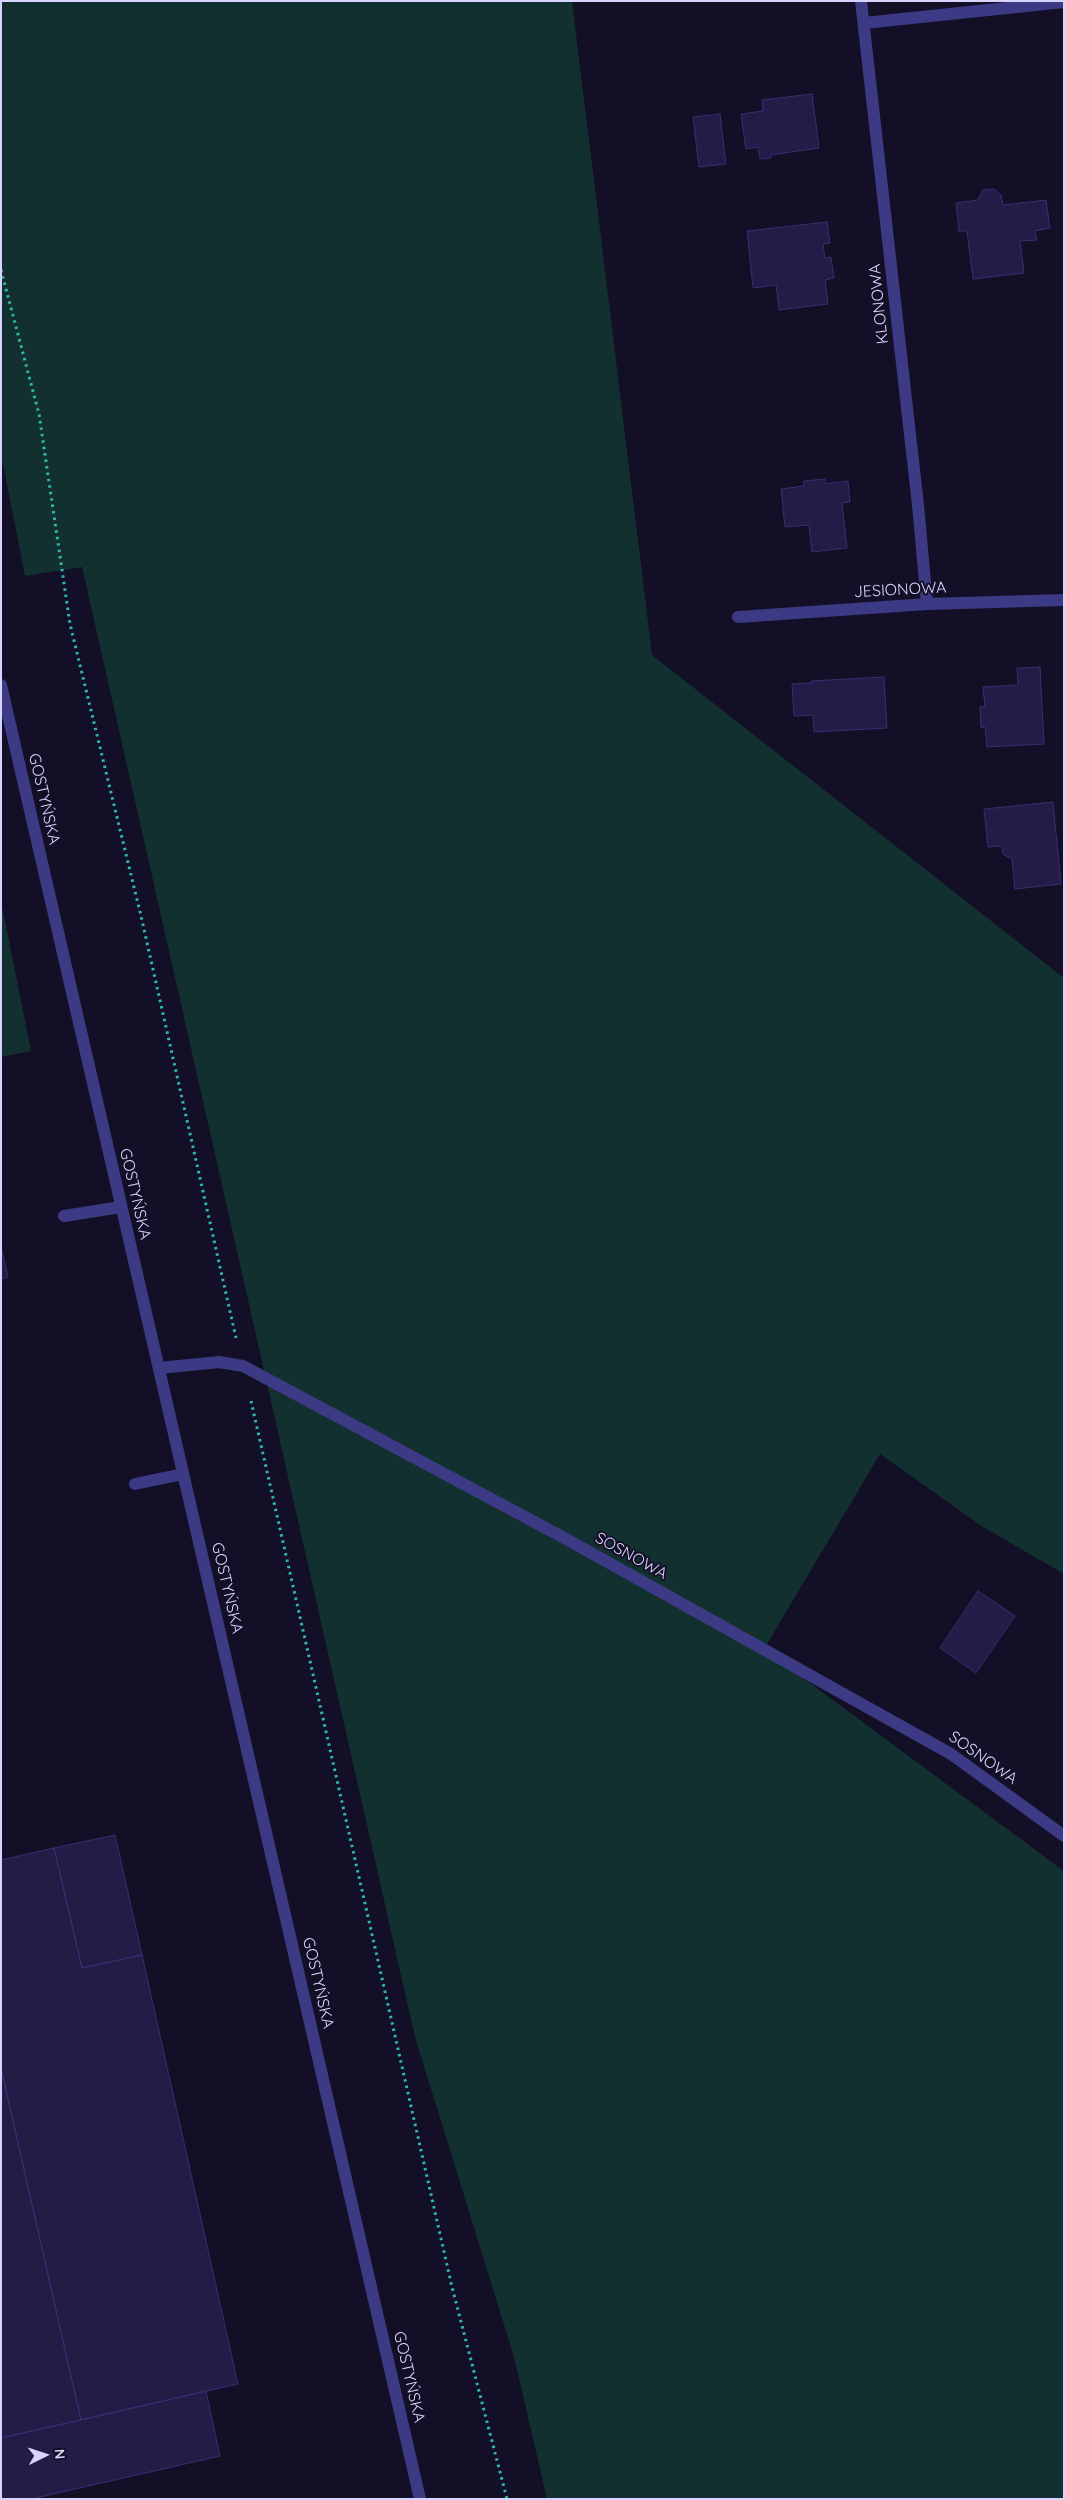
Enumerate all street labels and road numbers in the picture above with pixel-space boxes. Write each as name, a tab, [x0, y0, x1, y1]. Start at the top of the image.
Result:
street label: KLONOWA	[865, 263, 893, 345]
street label: JESIONOWA	[853, 578, 947, 602]
street label: GOSTYŃSKA	[24, 752, 64, 846]
street label: GOSTYŃSKA	[115, 1147, 155, 1241]
street label: SOSNOWA	[592, 1528, 670, 1584]
street label: GOSTYŃSKA	[207, 1541, 247, 1635]
street label: SOSNOWA	[945, 1727, 1021, 1789]
street label: GOSTYŃSKA	[298, 1936, 338, 2030]
street label: GOSTYŃSKA	[389, 2330, 429, 2424]

